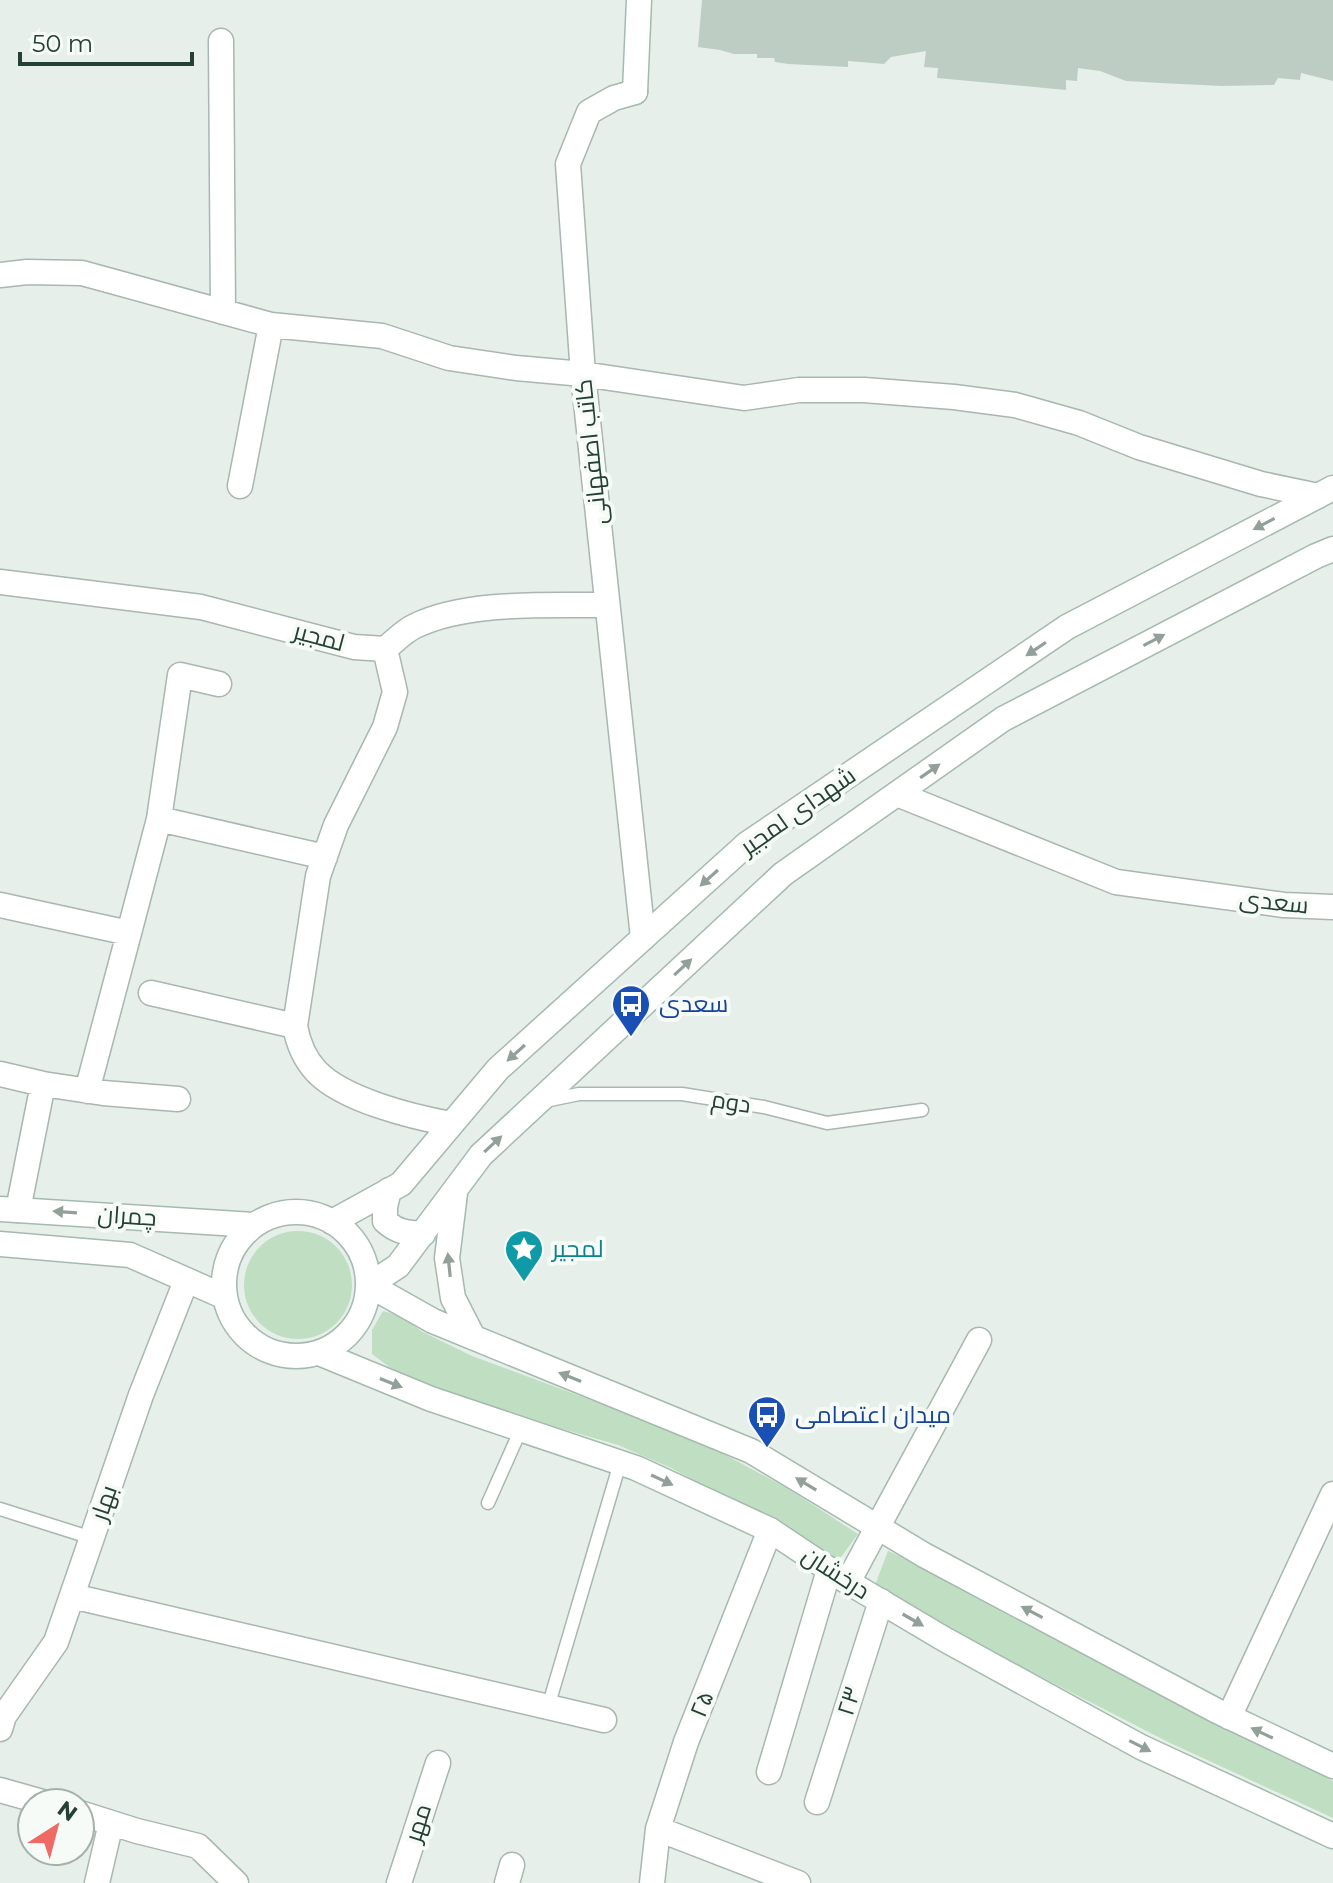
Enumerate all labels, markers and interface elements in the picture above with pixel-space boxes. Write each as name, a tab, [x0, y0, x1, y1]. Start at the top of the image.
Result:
scale bar	[20, 16, 192, 66]
text: 50 m	[32, 29, 93, 58]
street label: کاتب اصفهانی	[568, 378, 613, 526]
one-way arrow	[1253, 517, 1275, 531]
street label: لمجیر	[289, 615, 348, 657]
one-way arrow	[1143, 634, 1166, 647]
one-way arrow	[1025, 641, 1046, 656]
street label: شهدای لمجیر	[733, 760, 861, 862]
one-way arrow	[920, 763, 940, 779]
one-way arrow	[700, 869, 719, 887]
street label: سعدی	[1238, 883, 1310, 920]
one-way arrow	[674, 958, 693, 976]
bus stop icon: سعدی	[610, 983, 652, 1038]
place label: سعدی	[659, 989, 728, 1018]
one-way arrow	[506, 1043, 525, 1061]
street label: دوم	[709, 1084, 753, 1121]
one-way arrow	[483, 1135, 502, 1154]
street label: چمران	[96, 1199, 158, 1234]
one-way arrow	[52, 1205, 77, 1218]
place icon: لمجیر	[503, 1228, 545, 1283]
place label: لمجیر	[550, 1234, 604, 1263]
one-way arrow	[442, 1252, 455, 1277]
one-way arrow	[558, 1370, 582, 1383]
one-way arrow	[379, 1377, 403, 1390]
bus stop icon: میدان اعتصامی	[746, 1394, 788, 1449]
place label: میدان اعتصامی	[795, 1400, 951, 1429]
one-way arrow	[650, 1473, 673, 1487]
one-way arrow	[795, 1478, 817, 1492]
street label: بهار	[83, 1481, 123, 1526]
street label: درخشان	[797, 1540, 876, 1605]
one-way arrow	[1021, 1606, 1043, 1620]
one-way arrow	[902, 1613, 924, 1627]
street label: ۲۳	[830, 1683, 867, 1719]
street label: ۲۵	[683, 1686, 720, 1721]
one-way arrow	[1251, 1726, 1274, 1740]
one-way arrow	[1129, 1739, 1152, 1753]
north arrow	[16, 1787, 96, 1867]
text: N	[52, 1795, 83, 1827]
street label: مهر	[397, 1800, 437, 1848]

